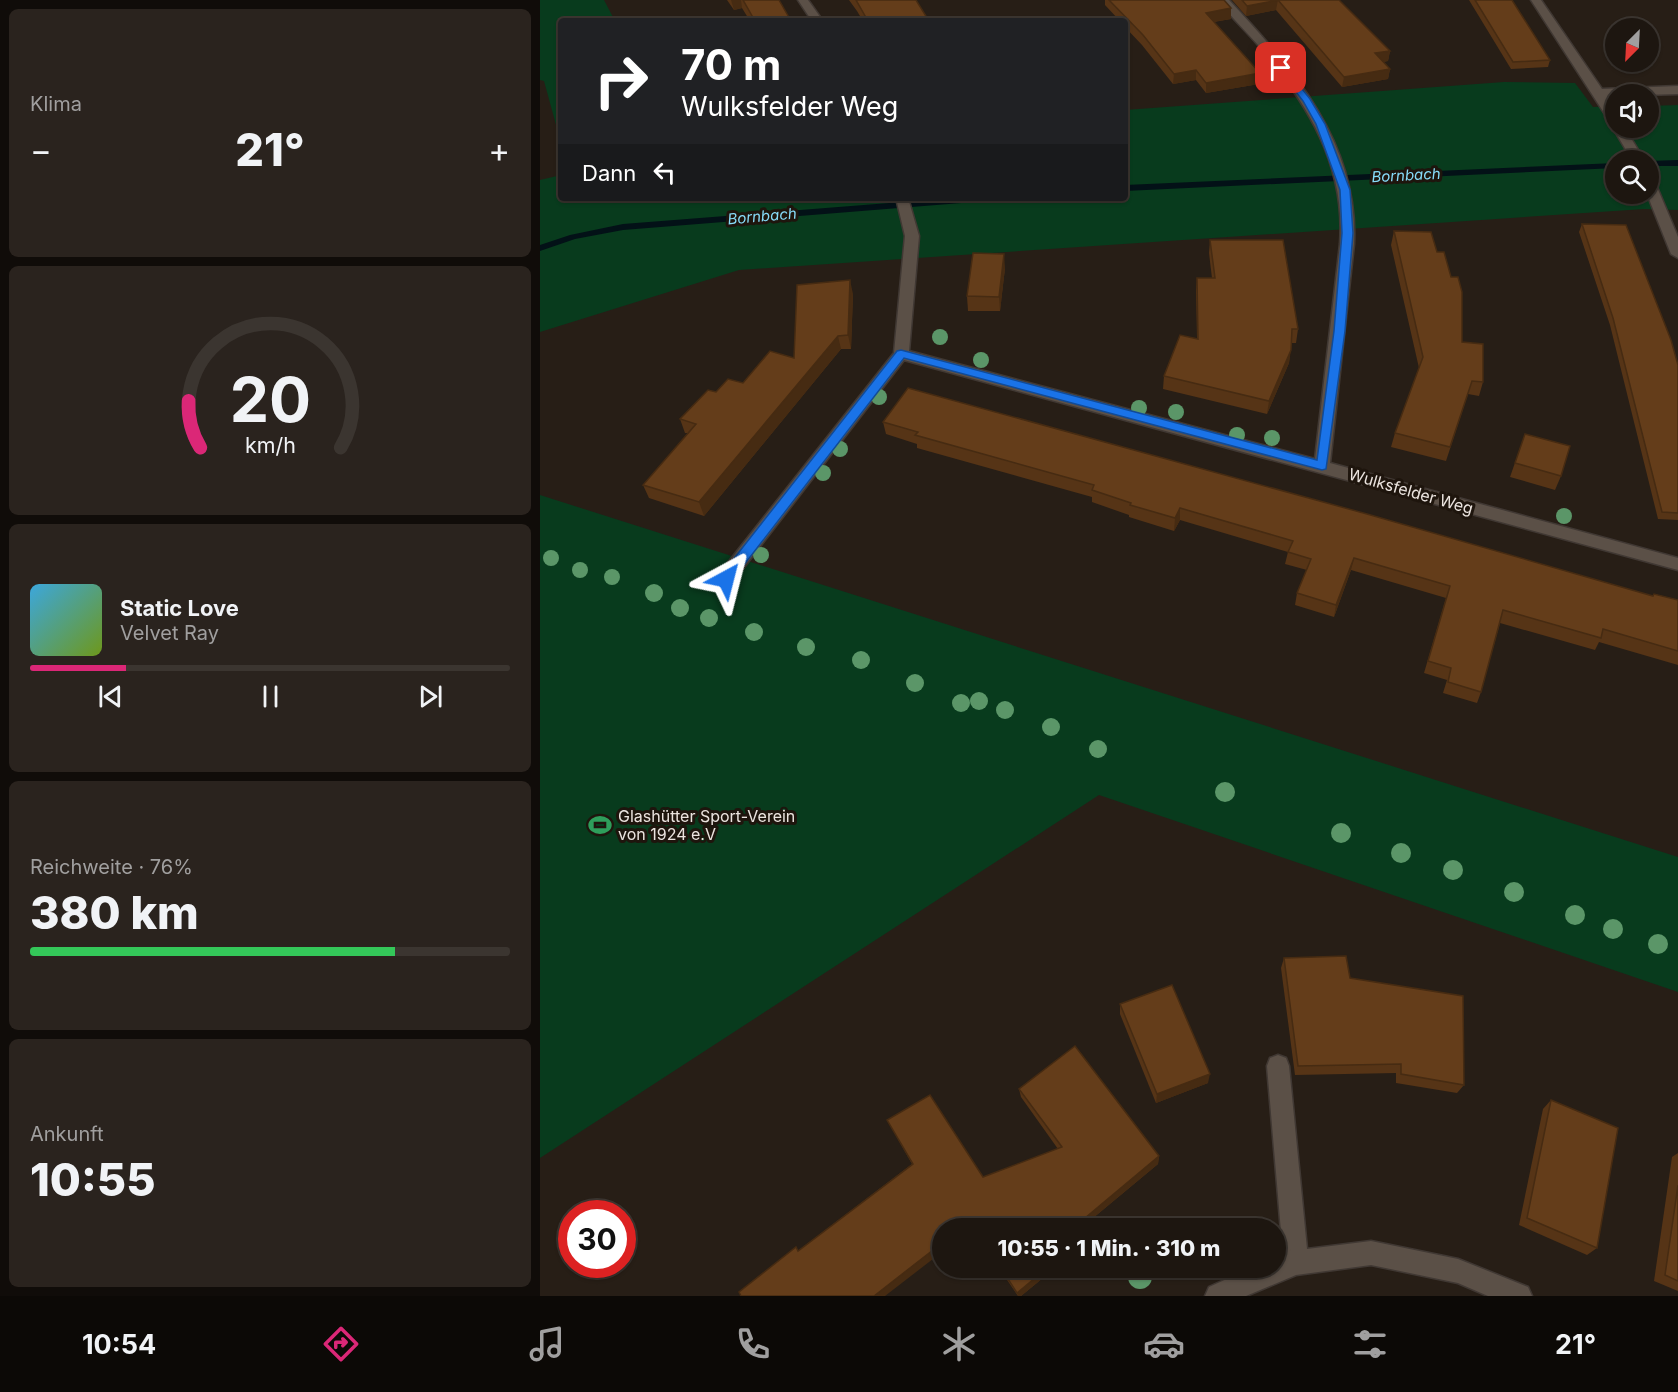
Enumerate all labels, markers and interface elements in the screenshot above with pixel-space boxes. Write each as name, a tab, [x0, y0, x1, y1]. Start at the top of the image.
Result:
north arrow	[1605, 18, 1659, 72]
map controls	[1605, 18, 1659, 204]
text: 70 m	[681, 39, 781, 90]
icon: right	[582, 42, 660, 120]
pin	[1255, 42, 1306, 93]
icon: arrive	[1264, 51, 1297, 84]
button: sound	[1605, 84, 1659, 138]
text: Wulksfelder Weg	[681, 90, 898, 123]
text: Klima	[30, 92, 82, 116]
text: 21°	[235, 122, 305, 177]
text: −	[30, 130, 52, 170]
text: +	[488, 130, 510, 170]
button: search	[1605, 150, 1659, 204]
icon: left	[648, 156, 681, 189]
text: Dann	[582, 160, 636, 186]
water label: Bornbach	[1371, 164, 1441, 186]
water label: Bornbach	[727, 203, 798, 228]
text: 20	[229, 362, 311, 437]
text: km/h	[245, 432, 295, 458]
street label: Wulksfelder Weg	[1346, 464, 1476, 518]
position arrow	[694, 547, 758, 611]
text: Static Love	[120, 595, 239, 621]
text: Velvet Ray	[120, 621, 219, 645]
icon: previous	[94, 680, 127, 713]
icon: pause	[254, 680, 287, 713]
icon: next	[414, 680, 447, 713]
place label: Glashütter Sport-Verein von 1924 e.V	[618, 806, 795, 844]
sports icon: Glashütter Sport-Verein von 1924 e.V	[587, 812, 613, 838]
text: Reichweite · 76%	[30, 855, 193, 879]
text: 380 km	[30, 885, 199, 940]
text: Ankunft	[30, 1122, 104, 1146]
text: 10:55	[30, 1152, 156, 1207]
speed limit sign: 30	[558, 1200, 636, 1278]
text: 10:55 · 1 Min. · 310 m	[997, 1235, 1221, 1261]
icon: directions	[320, 1323, 362, 1365]
icon: music	[526, 1323, 568, 1365]
icon: phone	[732, 1323, 774, 1365]
icon: climate	[938, 1323, 980, 1365]
icon: car	[1143, 1323, 1185, 1365]
icon: filters	[1349, 1323, 1391, 1365]
text: 10:54	[82, 1328, 156, 1361]
text: 21°	[1555, 1328, 1596, 1361]

